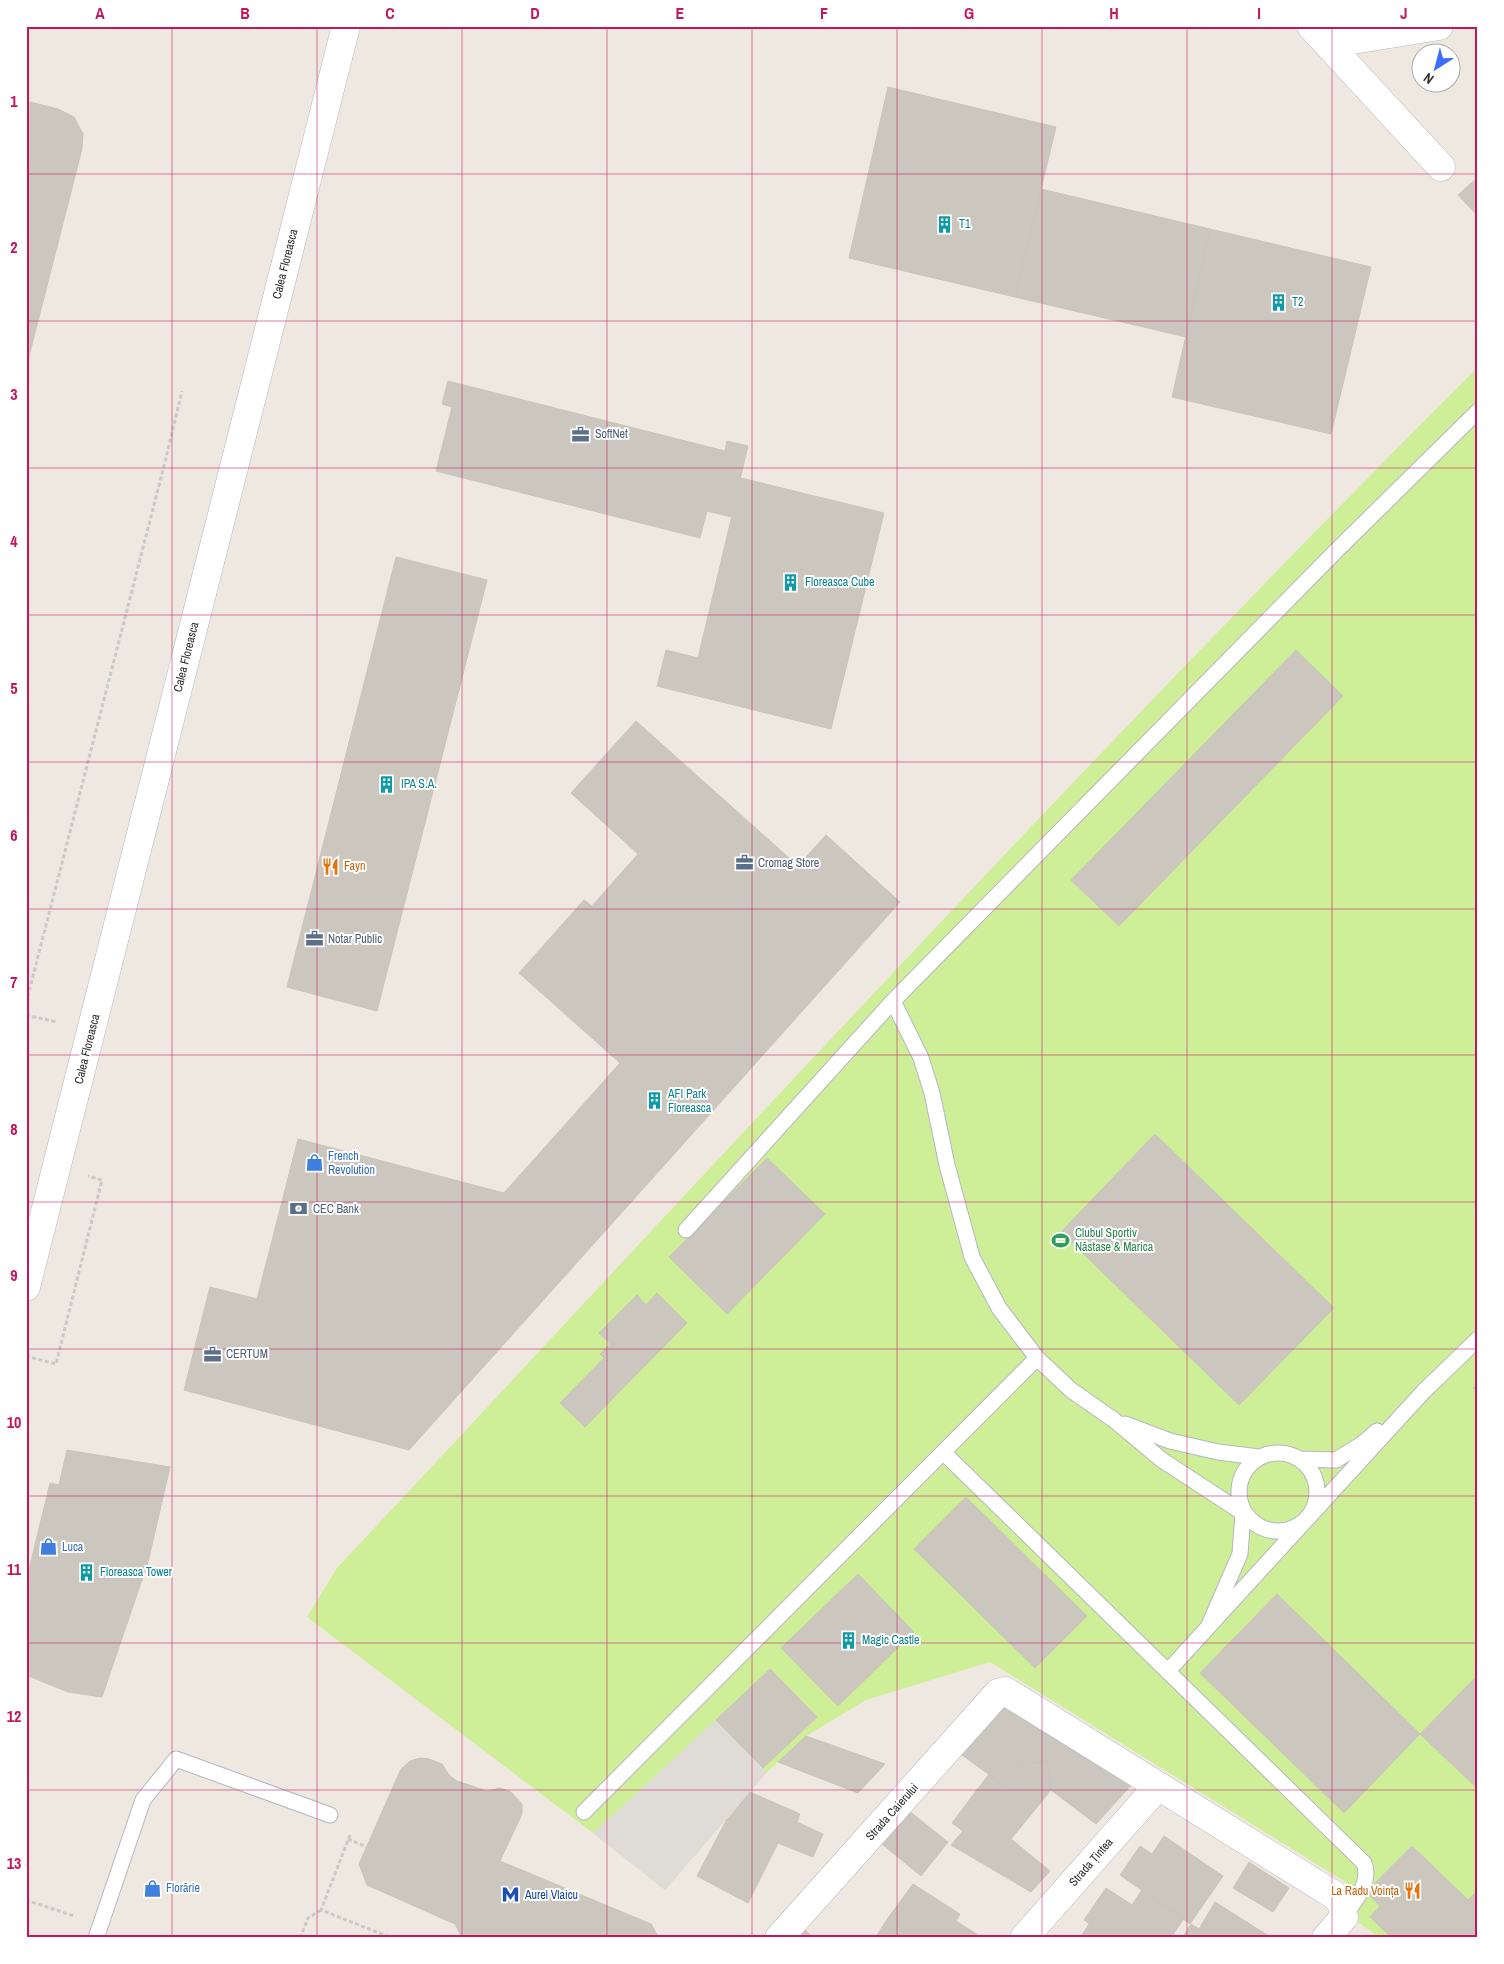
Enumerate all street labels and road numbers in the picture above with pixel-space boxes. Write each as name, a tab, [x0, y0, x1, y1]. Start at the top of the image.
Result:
street label: Calea Floreasca	[269, 227, 302, 301]
street label: Calea Floreasca	[170, 620, 203, 694]
street label: Calea Floreasca	[71, 1012, 104, 1086]
street label: Strada Caierului	[862, 1780, 922, 1844]
street label: Strada Țintea	[1066, 1834, 1117, 1890]

